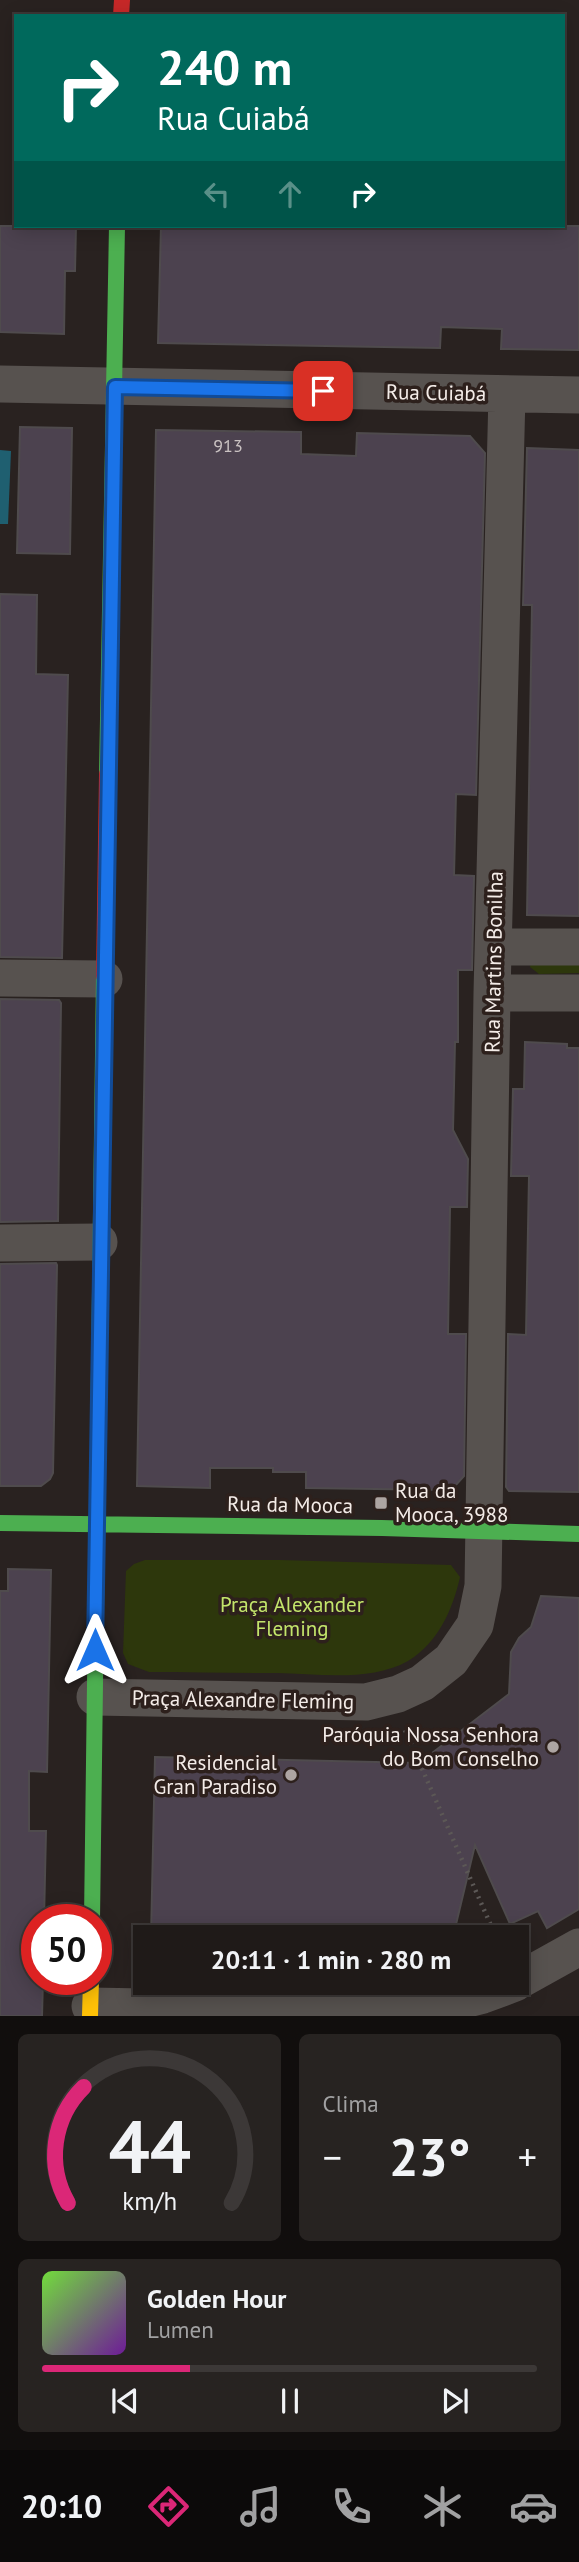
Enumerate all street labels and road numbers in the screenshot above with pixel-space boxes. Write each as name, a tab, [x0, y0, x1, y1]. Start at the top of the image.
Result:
street label: Rua Cuiabá	[386, 378, 486, 407]
street label: Rua Martins Bonilha	[478, 871, 509, 1053]
street label: Rua da Mooca	[227, 1490, 353, 1519]
street label: Praça Alexandre Fleming	[132, 1684, 354, 1715]

